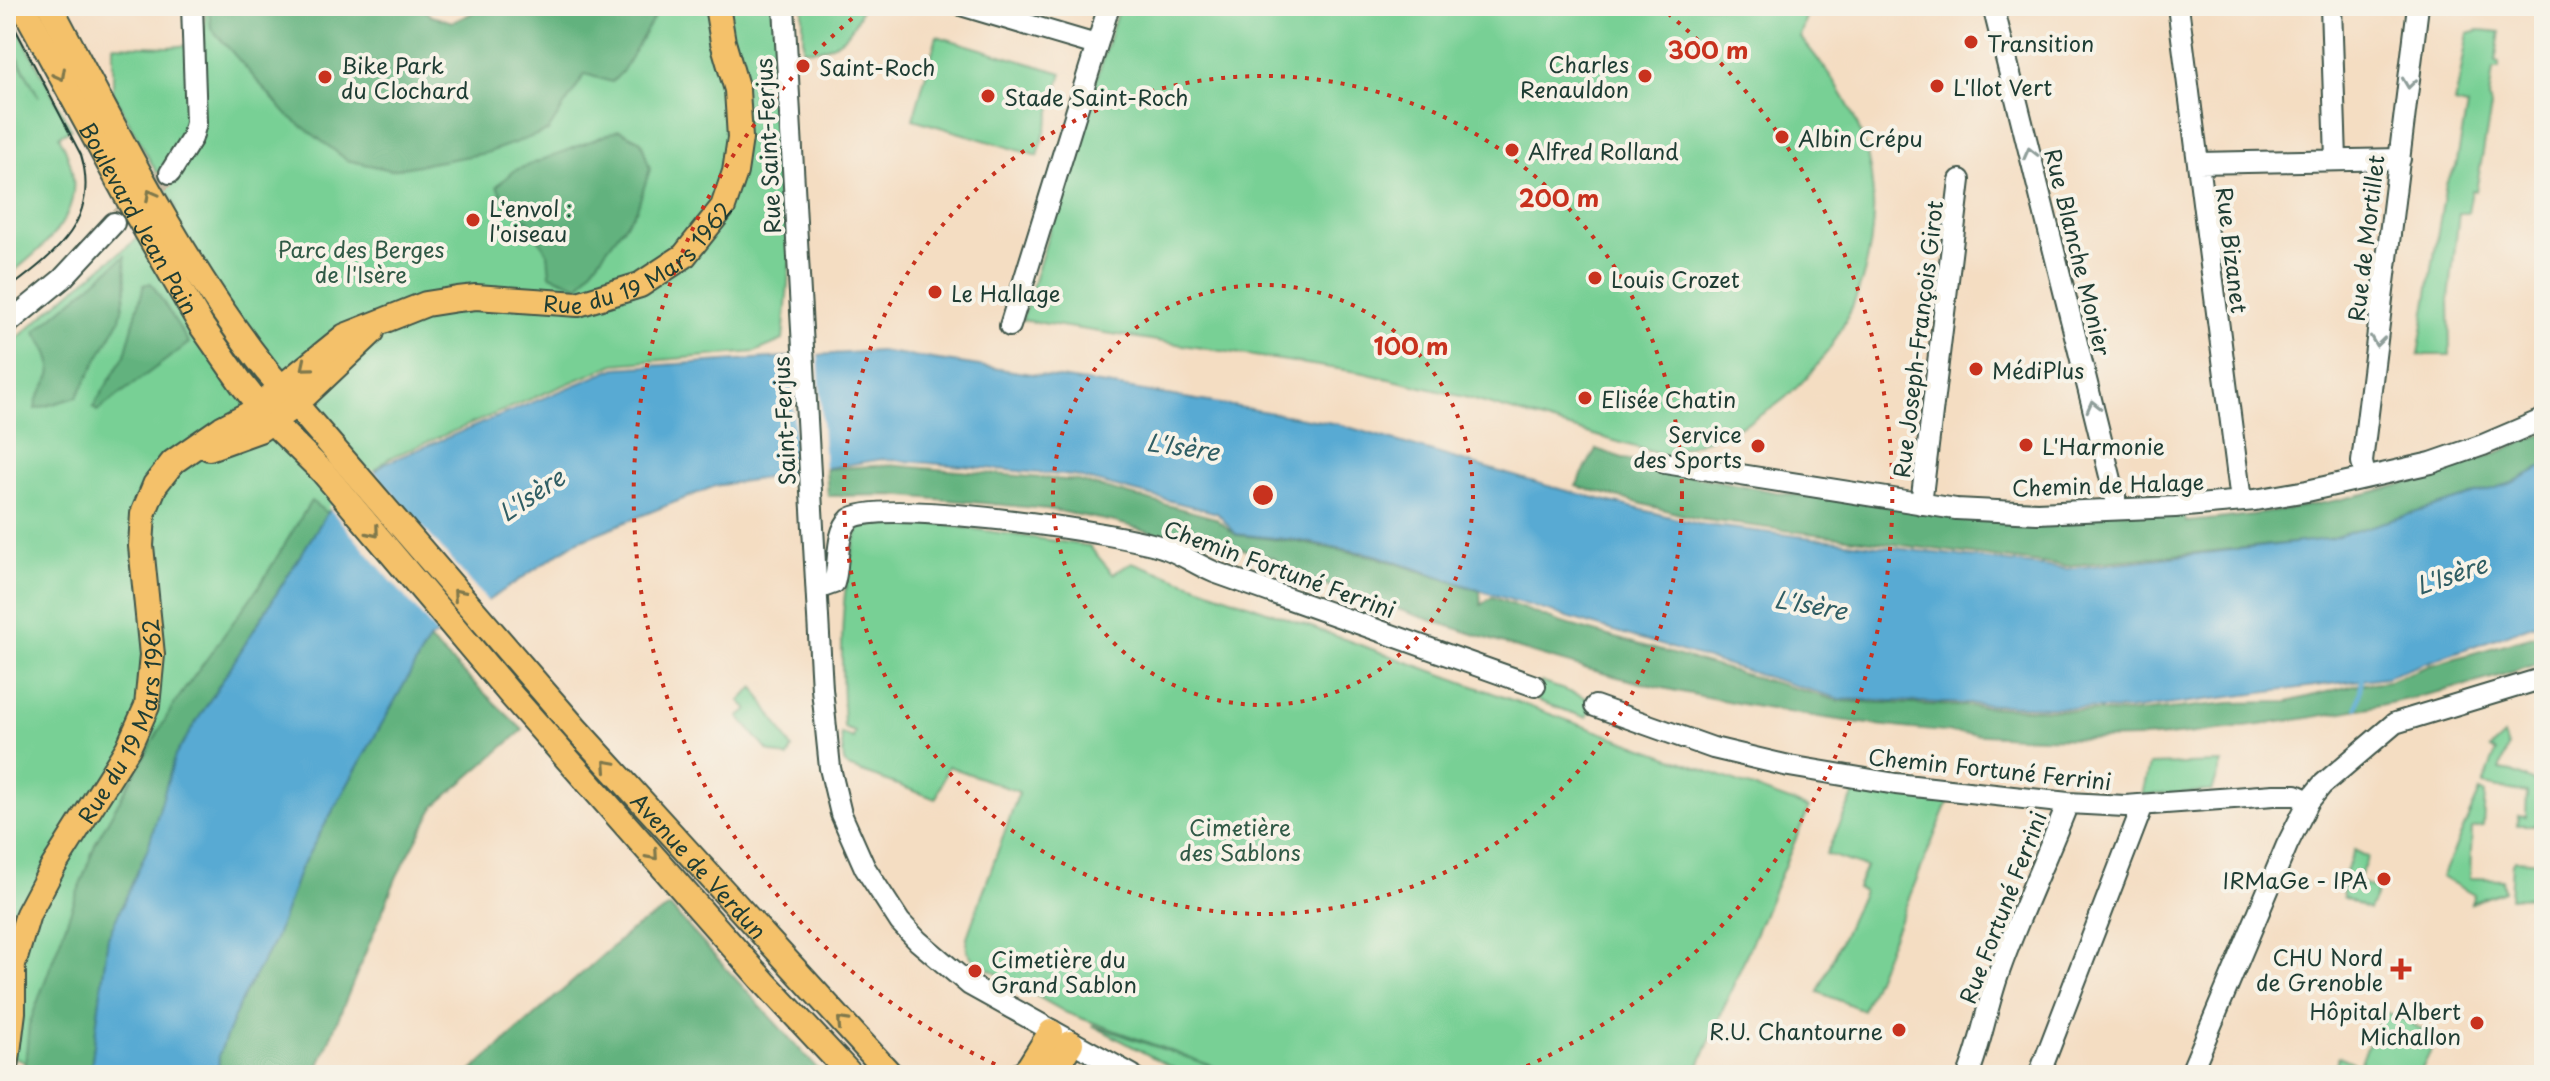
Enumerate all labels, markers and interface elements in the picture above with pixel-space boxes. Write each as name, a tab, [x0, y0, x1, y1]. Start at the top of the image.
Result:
place label: Transition	[1987, 26, 2094, 59]
text: 300 m	[1667, 31, 1749, 67]
marker: Transition	[1962, 33, 1980, 51]
place label: Charles Renauldon	[1520, 47, 1629, 105]
place label: Bike Park du Clochard	[341, 48, 469, 106]
place label: Saint-Roch	[819, 50, 936, 83]
marker: Saint-Roch	[794, 57, 812, 75]
street label: Rue Saint-Ferjus	[746, 58, 788, 234]
one-way arrow	[51, 66, 66, 81]
marker: Charles Renauldon	[1636, 67, 1654, 85]
marker: Bike Park du Clochard	[316, 68, 334, 86]
place label: L'Ilot Vert	[1953, 70, 2052, 103]
marker: L'Ilot Vert	[1928, 77, 1946, 95]
one-way arrow	[2400, 77, 2417, 90]
place label: Stade Saint-Roch	[1004, 80, 1189, 113]
marker: Stade Saint-Roch	[979, 87, 997, 105]
street label: Boulevard Jean Pain	[73, 116, 208, 320]
place label: Albin Crépu	[1798, 121, 1923, 154]
marker: Albin Crépu	[1773, 128, 1791, 146]
place label: Alfred Rolland	[1528, 134, 1679, 167]
marker: Alfred Rolland	[1503, 141, 1521, 159]
street label: Rue Blanche Monier	[2037, 145, 2121, 359]
one-way arrow	[2022, 147, 2039, 161]
street label: Rue de Mortillet	[2338, 153, 2392, 323]
text: 200 m	[1519, 179, 1599, 215]
street label: Rue Bizanet	[2209, 185, 2257, 315]
one-way arrow	[145, 190, 161, 204]
place label: L'envol : l'oiseau	[489, 191, 572, 249]
street label: Rue du 19 Mars 1962	[542, 194, 738, 321]
street label: Rue Joseph-François Girot	[1884, 198, 1950, 480]
marker: L'envol : l'oiseau	[464, 211, 482, 229]
park label: Parc des Berges de l'Isère	[278, 232, 444, 290]
place label: Louis Crozet	[1611, 262, 1740, 295]
marker: Louis Crozet	[1586, 269, 1604, 287]
place label: Le Hallage	[951, 276, 1061, 309]
marker: Le Hallage	[926, 283, 944, 301]
text: 100 m	[1374, 327, 1448, 363]
one-way arrow	[2368, 335, 2385, 348]
place label: MédiPlus	[1992, 353, 2084, 386]
one-way arrow	[301, 356, 315, 371]
street label: Saint-Ferjus	[763, 356, 803, 486]
marker: MédiPlus	[1967, 360, 1985, 378]
place label: Elisée Chatin	[1601, 382, 1736, 415]
marker: Elisée Chatin	[1576, 389, 1594, 407]
one-way arrow	[2085, 399, 2102, 413]
place label: Service des Sports	[1633, 417, 1742, 475]
water label: L'Isère	[1144, 423, 1223, 469]
place label: L'Harmonie	[2042, 429, 2165, 462]
marker: L'Harmonie	[2017, 436, 2035, 454]
marker: Service des Sports	[1749, 437, 1767, 455]
water label: L'Isère	[491, 458, 572, 529]
street label: Chemin de Halage	[2011, 464, 2205, 504]
centre of rings	[1249, 481, 1277, 509]
street label: Chemin Fortuné Ferrini	[1160, 511, 1400, 625]
one-way arrow	[364, 523, 379, 537]
water label: L'Isère	[2411, 545, 2492, 603]
water label: L'Isère	[1772, 580, 1851, 628]
one-way arrow	[453, 588, 468, 603]
street label: Rue du 19 Mars 1962	[68, 618, 169, 829]
street label: Chemin Fortuné Ferrini	[1867, 739, 2113, 797]
one-way arrow	[604, 759, 618, 774]
street label: Avenue de Verdun	[624, 784, 775, 946]
street label: Rue Fortuné Ferrini	[1950, 806, 2054, 1008]
park label: Cimetière des Sablons	[1179, 810, 1301, 868]
one-way arrow	[644, 846, 658, 860]
place label: IRMaGe - IPA	[2223, 863, 2368, 896]
marker: IRMaGe - IPA	[2375, 870, 2393, 888]
place label: CHU Nord de Grenoble	[2256, 940, 2383, 998]
place label: Cimetière du Grand Sablon	[991, 942, 1137, 1000]
marker: CHU Nord de Grenoble	[2390, 958, 2412, 980]
marker: Cimetière du Grand Sablon	[966, 962, 984, 980]
place label: Hôpital Albert Michallon	[2310, 994, 2461, 1052]
place label: R.U. Chantourne	[1709, 1014, 1883, 1047]
marker: Hôpital Albert Michallon	[2468, 1014, 2486, 1032]
one-way arrow	[837, 1016, 851, 1031]
marker: R.U. Chantourne	[1890, 1021, 1908, 1039]

